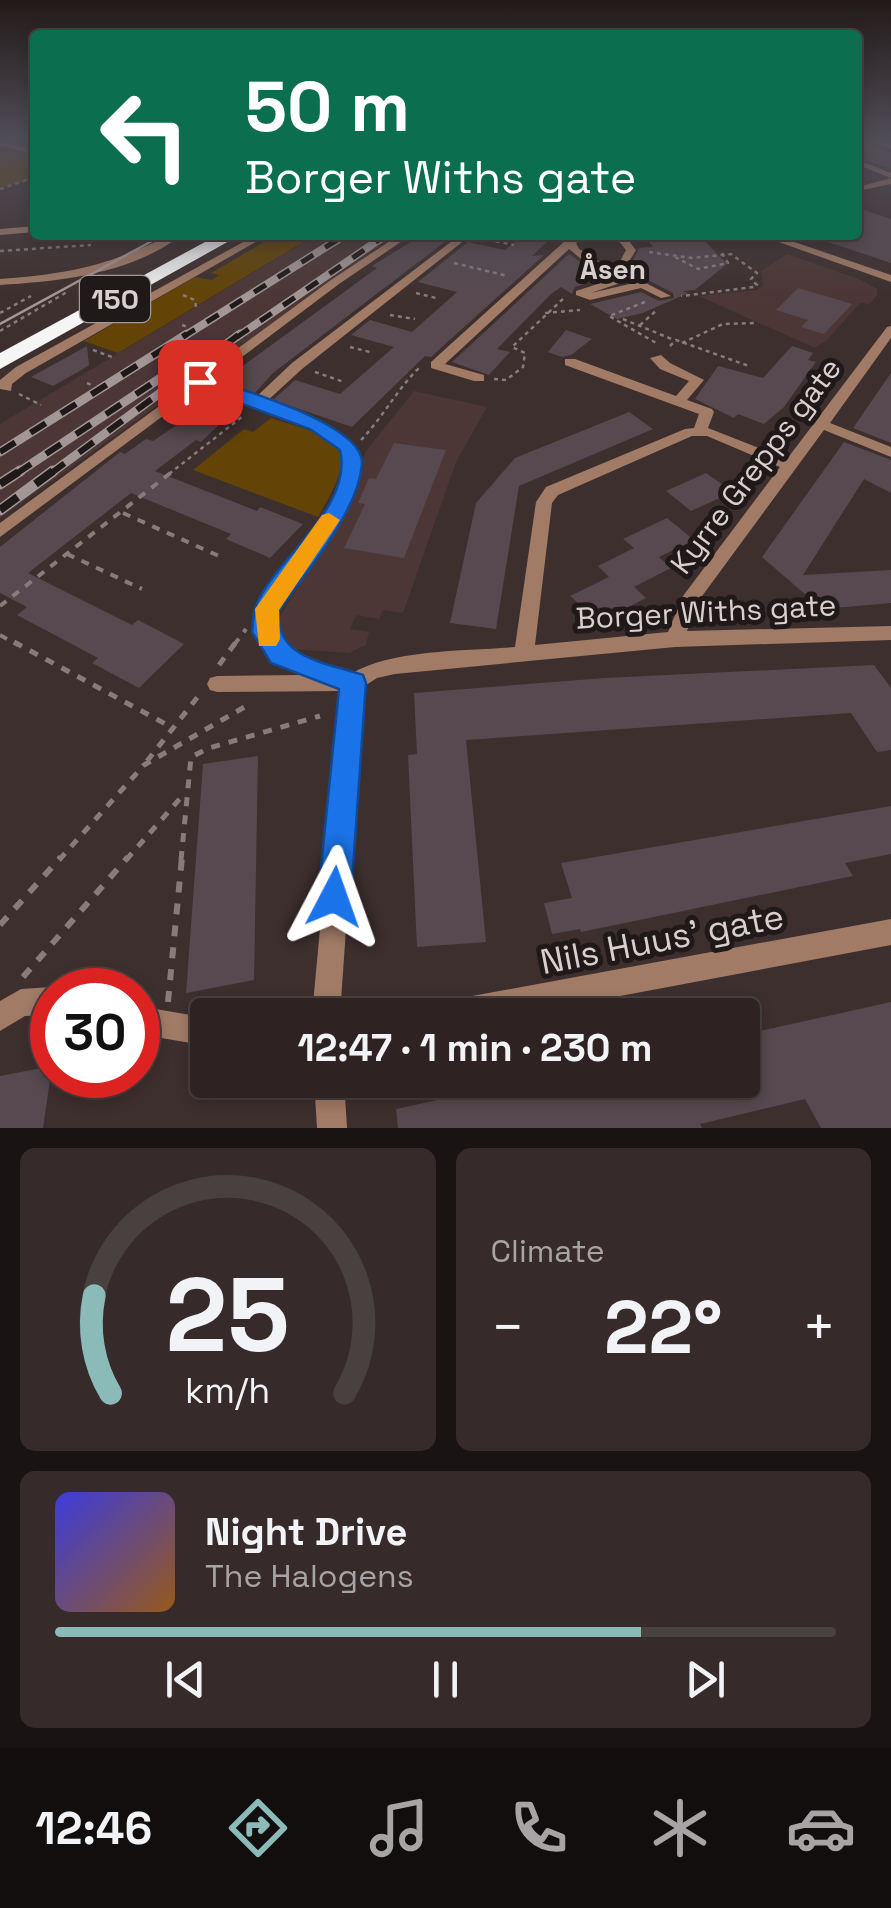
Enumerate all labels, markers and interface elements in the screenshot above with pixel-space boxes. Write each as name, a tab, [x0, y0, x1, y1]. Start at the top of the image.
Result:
text: 50 m	[245, 62, 410, 151]
icon: left	[80, 70, 210, 200]
text: Borger Withs gate	[245, 149, 636, 206]
district label: Åsen	[580, 251, 646, 287]
road number: 150	[80, 276, 150, 322]
pin	[158, 340, 243, 425]
street label: Kyrre Grepps gate	[661, 350, 850, 582]
icon: arrive	[173, 355, 228, 410]
street label: Borger Withs gate	[575, 585, 837, 638]
position arrow	[282, 845, 386, 949]
street label: Nils Huus' gate	[536, 894, 788, 984]
speed limit sign: 30	[30, 968, 160, 1098]
text: 12:47 · 1 min · 230 m	[297, 1024, 653, 1072]
text: Climate	[491, 1231, 605, 1271]
text: 25	[166, 1249, 290, 1381]
text: 22°	[604, 1279, 723, 1375]
text: −	[491, 1292, 525, 1362]
text: +	[802, 1292, 836, 1362]
text: km/h	[185, 1368, 270, 1413]
text: Night Drive	[205, 1508, 407, 1556]
text: The Halogens	[205, 1556, 414, 1596]
icon: previous	[158, 1652, 213, 1707]
icon: pause	[418, 1652, 473, 1707]
icon: next	[678, 1652, 733, 1707]
icon: directions	[223, 1793, 293, 1863]
icon: music	[364, 1793, 434, 1863]
icon: phone	[504, 1793, 574, 1863]
icon: climate	[645, 1793, 715, 1863]
icon: car	[786, 1793, 856, 1863]
text: 12:46	[35, 1800, 152, 1857]

